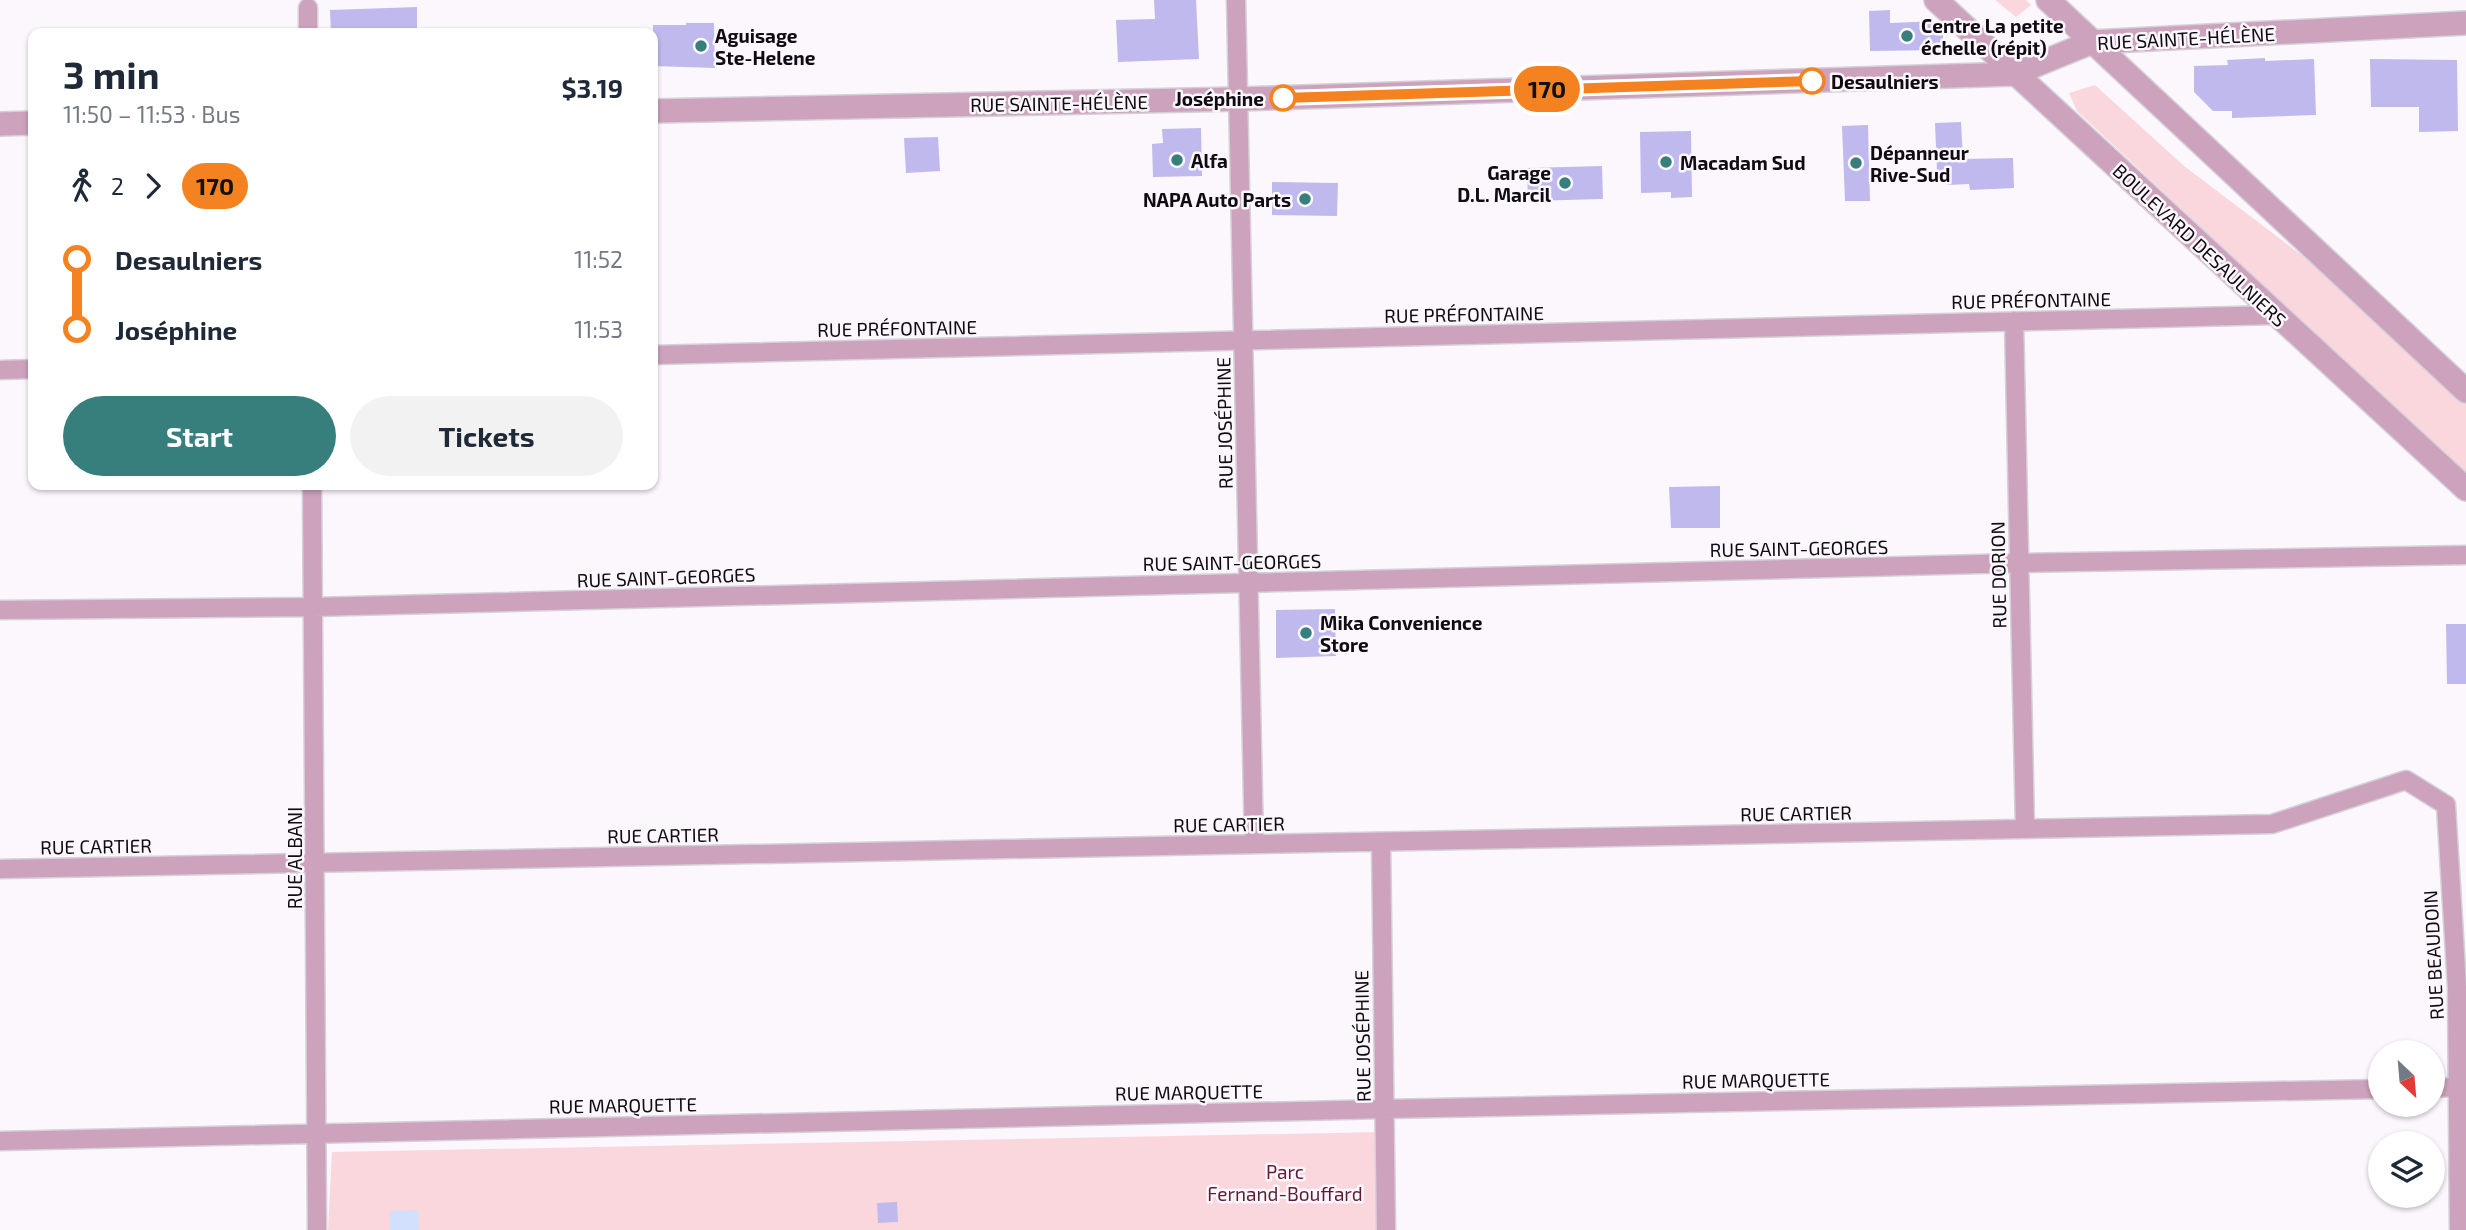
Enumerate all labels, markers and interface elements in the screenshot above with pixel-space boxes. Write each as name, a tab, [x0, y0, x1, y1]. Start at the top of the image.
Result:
place label: Centre La petite échelle (répit)	[1921, 14, 2064, 59]
street label: RUE SAINTE-HÉLÈNE	[2097, 22, 2275, 54]
place label: Aguisage Ste-Helene	[715, 24, 816, 69]
marker: Centre La petite échelle (répit)	[1899, 28, 1915, 44]
marker: Aguisage Ste-Helene	[693, 38, 709, 54]
text: 3 min	[63, 51, 160, 97]
line badge: 170	[1507, 66, 1587, 112]
marker: Desaulniers	[1799, 68, 1825, 94]
place label: Desaulniers	[1831, 70, 1939, 93]
text: $3.19	[561, 72, 623, 103]
text: 170	[1528, 74, 1566, 103]
marker: Joséphine	[1270, 85, 1296, 111]
place label: Joséphine	[1175, 87, 1264, 110]
street label: RUE SAINTE-HÉLÈNE	[970, 90, 1148, 116]
text: 11:50 – 11:53 · Bus	[63, 100, 240, 128]
place label: Dépanneur Rive-Sud	[1870, 141, 1969, 186]
place label: Alfa	[1191, 149, 1228, 172]
place label: Macadam Sud	[1680, 151, 1805, 174]
marker: Alfa	[1169, 152, 1185, 168]
marker: Macadam Sud	[1658, 154, 1674, 170]
marker: Dépanneur Rive-Sud	[1848, 155, 1864, 171]
street label: BOULEVARD DESAULNIERS	[2109, 159, 2291, 331]
place label: Garage D.L. Marcil	[1457, 161, 1552, 206]
icon: walk	[63, 167, 101, 205]
icon: forward	[134, 167, 172, 205]
text: 170	[196, 171, 234, 200]
text: 2	[111, 172, 124, 200]
marker: Garage D.L. Marcil	[1557, 175, 1573, 191]
place label: NAPA Auto Parts	[1143, 188, 1291, 211]
marker: NAPA Auto Parts	[1297, 191, 1313, 207]
text: Desaulniers	[115, 244, 262, 275]
text: 11:52	[574, 245, 623, 273]
street label: RUE PRÉFONTAINE	[1951, 287, 2111, 313]
street label: RUE PRÉFONTAINE	[1384, 301, 1544, 327]
text: Joséphine	[115, 314, 237, 345]
text: 11:53	[574, 315, 623, 343]
street label: RUE PRÉFONTAINE	[817, 315, 977, 341]
street label: RUE JOSÉPHINE	[1211, 357, 1237, 489]
button: Start	[63, 396, 336, 476]
button: Tickets	[350, 396, 623, 476]
street label: RUE DORION	[1986, 521, 2010, 629]
street label: RUE SAINT-GEORGES	[1709, 535, 1889, 561]
street label: RUE SAINT-GEORGES	[1142, 549, 1322, 575]
street label: RUE SAINT-GEORGES	[576, 562, 756, 592]
place label: Mika Convenience Store	[1320, 611, 1483, 656]
marker: Mika Convenience Store	[1298, 625, 1314, 641]
street label: RUE CARTIER	[1740, 801, 1852, 825]
street label: RUE ALBANI	[283, 807, 306, 909]
street label: RUE CARTIER	[1173, 812, 1285, 836]
street label: RUE CARTIER	[607, 823, 719, 847]
street label: RUE CARTIER	[40, 834, 152, 858]
street label: RUE BEAUDOIN	[2418, 890, 2448, 1020]
street label: RUE JOSÉPHINE	[1349, 970, 1375, 1102]
north arrow	[2368, 1040, 2445, 1116]
map controls	[2368, 1040, 2445, 1208]
street label: RUE MARQUETTE	[1682, 1067, 1830, 1093]
street label: RUE MARQUETTE	[1115, 1079, 1263, 1105]
street label: RUE MARQUETTE	[549, 1092, 697, 1118]
button: layers	[2368, 1131, 2445, 1208]
park label: Parc Fernand-Bouffard	[1207, 1160, 1363, 1205]

